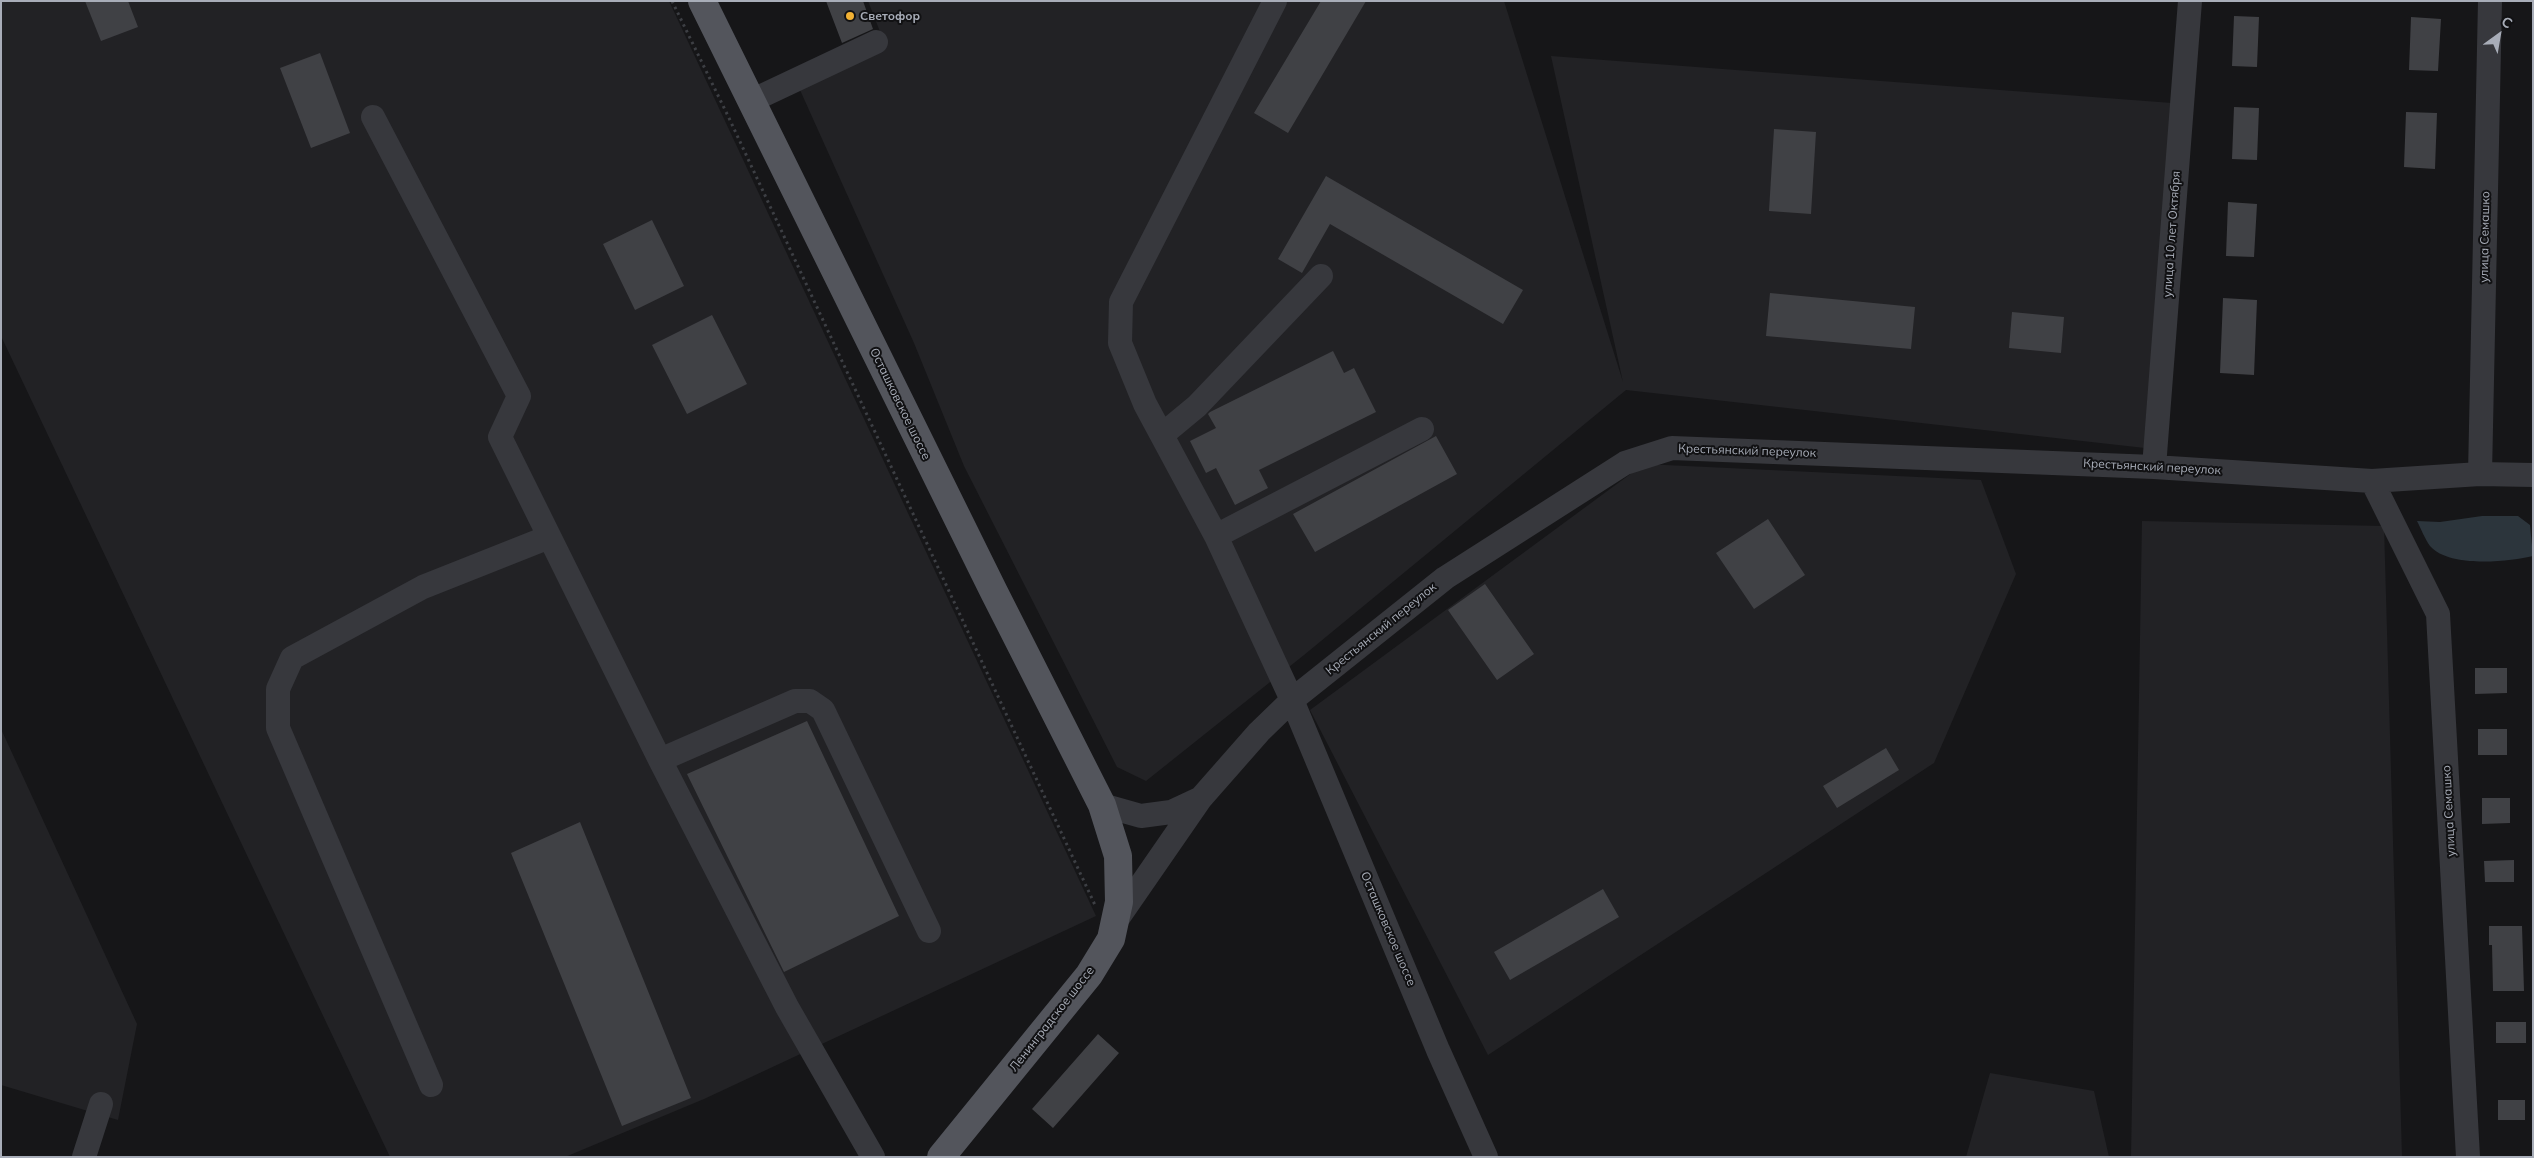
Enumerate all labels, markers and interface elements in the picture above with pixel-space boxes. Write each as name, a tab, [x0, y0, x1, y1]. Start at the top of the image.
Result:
place label: Светофор	[860, 9, 920, 23]
marker: Светофор	[844, 10, 856, 22]
north arrow	[2474, 10, 2524, 60]
text: С	[2498, 12, 2516, 32]
street label: улица 10 лет Октября	[2160, 170, 2184, 298]
street label: улица Семашко	[2477, 191, 2493, 283]
street label: Осташковское шоссе	[867, 346, 933, 462]
street label: Крестьянский переулок	[1678, 441, 1816, 461]
street label: Крестьянский переулок	[2083, 456, 2221, 478]
street label: Крестьянский переулок	[1323, 580, 1439, 678]
street label: улица Семашко	[2439, 765, 2459, 857]
street label: Осташковское шоссе	[1357, 870, 1419, 988]
street label: Ленинградское шоссе	[1007, 964, 1097, 1074]

